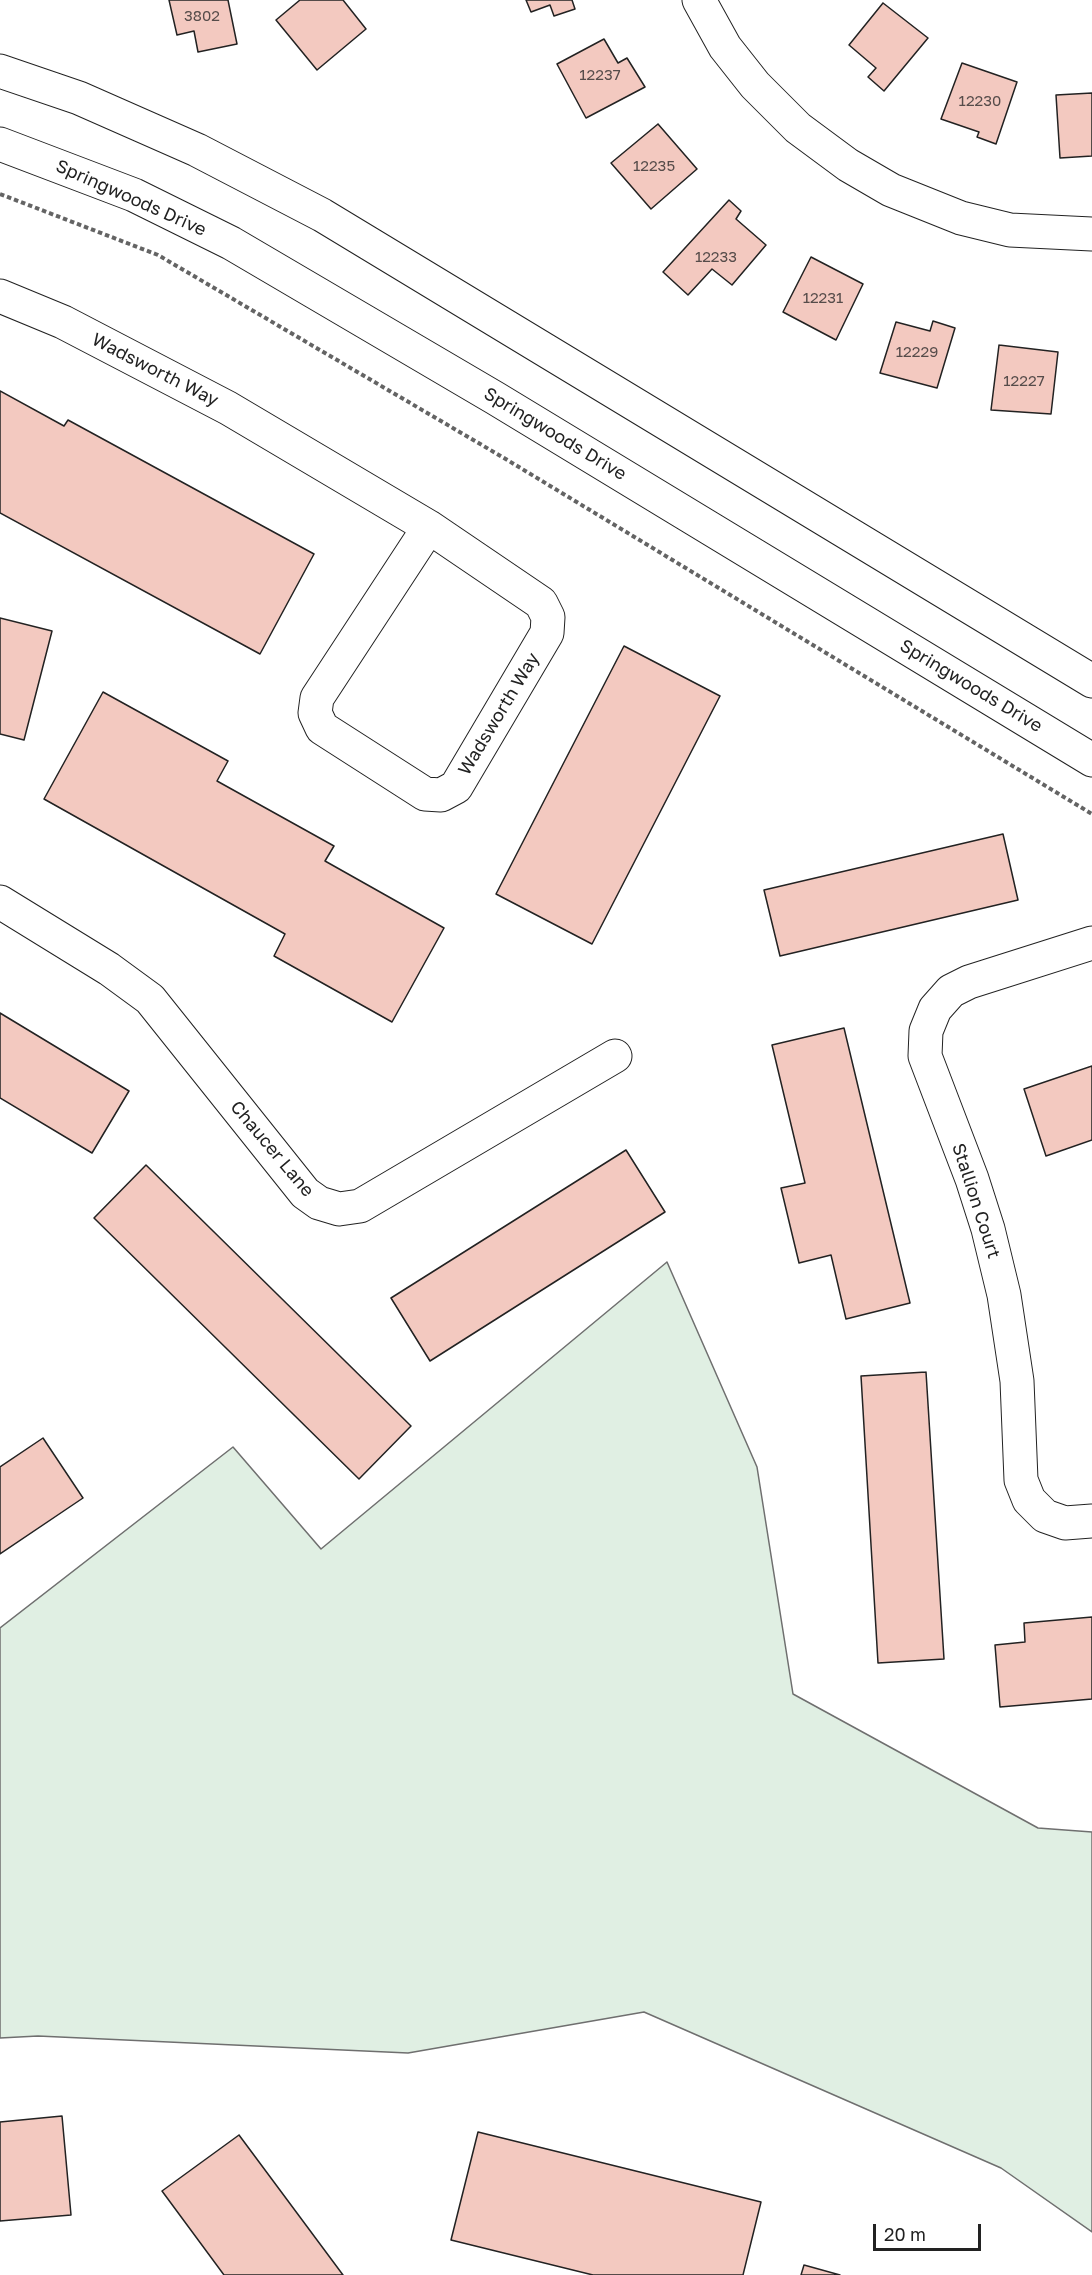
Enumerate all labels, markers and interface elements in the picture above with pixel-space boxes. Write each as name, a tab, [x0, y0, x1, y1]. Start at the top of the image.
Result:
house number: 3802	[184, 7, 220, 25]
house number: 12237	[579, 66, 621, 84]
house number: 12230	[959, 92, 1001, 110]
street label: Springwoods Drive	[52, 155, 210, 241]
house number: 12235	[633, 157, 675, 175]
house number: 12233	[695, 248, 737, 266]
house number: 12231	[803, 289, 843, 307]
street label: Wadsworth Way	[88, 329, 222, 411]
house number: 12229	[896, 343, 938, 361]
house number: 12227	[1003, 372, 1045, 390]
street label: Springwoods Drive	[480, 383, 630, 485]
street label: Springwoods Drive	[896, 635, 1046, 737]
street label: Wadsworth Way	[454, 649, 544, 779]
street label: Chaucer Lane	[226, 1097, 318, 1201]
street label: Stallion Court	[947, 1141, 1005, 1261]
scale bar	[876, 2212, 984, 2250]
text: 20 m	[884, 2223, 926, 2245]

